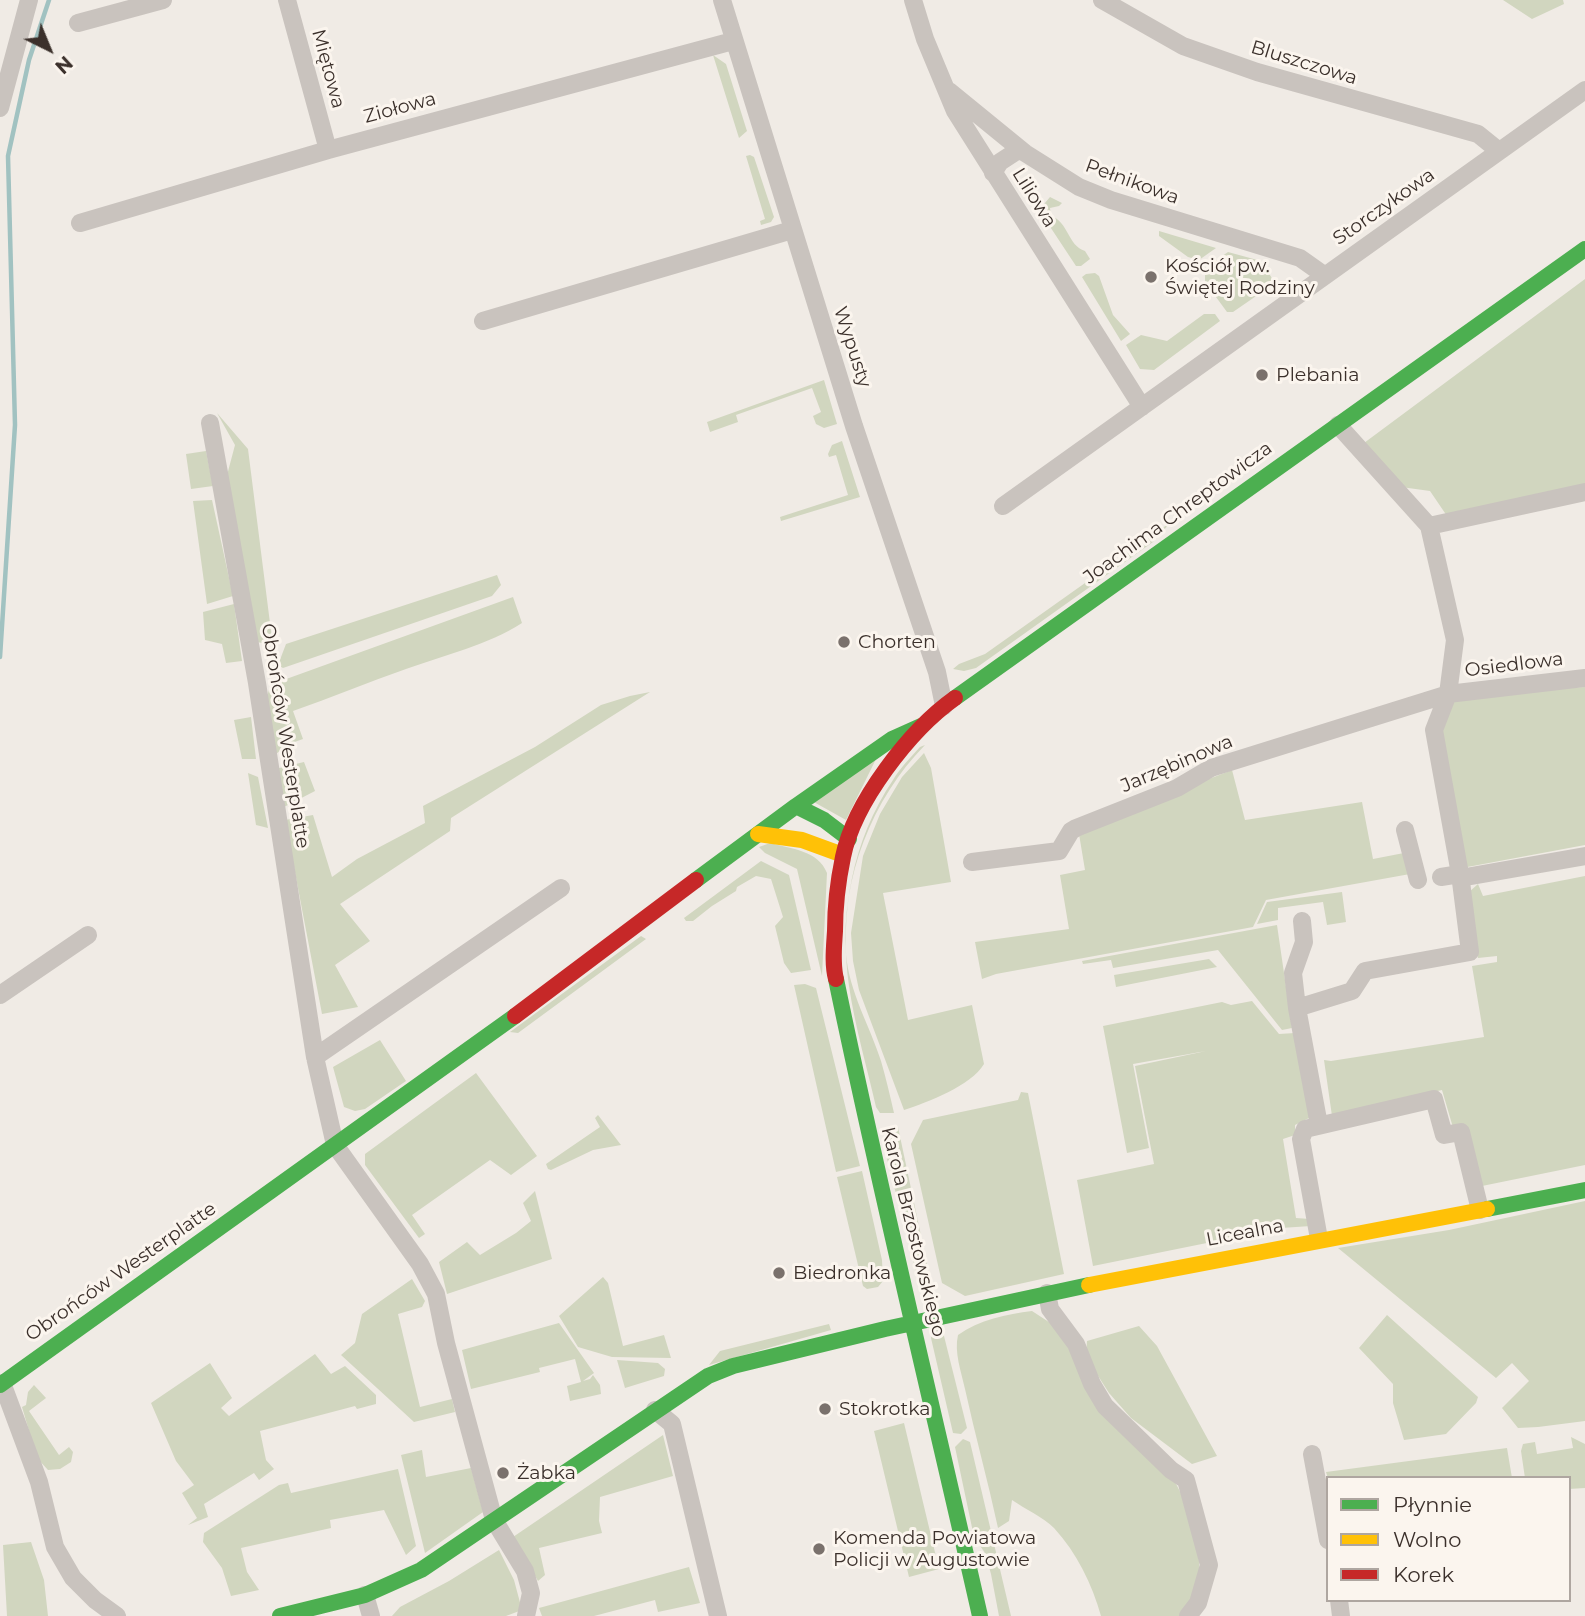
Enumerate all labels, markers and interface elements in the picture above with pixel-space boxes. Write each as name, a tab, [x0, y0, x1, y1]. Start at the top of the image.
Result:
north arrow	[14, 14, 84, 84]
street label: Miętowa	[306, 27, 350, 111]
street label: Bluszczowa	[1248, 36, 1360, 90]
text: N	[50, 51, 77, 78]
street label: Ziołowa	[361, 87, 439, 129]
street label: Pełnikowa	[1082, 154, 1182, 210]
street label: Liliowa	[1007, 164, 1061, 232]
street label: Storczykowa	[1329, 164, 1439, 250]
place label: Kościół pw. Świętej Rodziny	[1165, 255, 1315, 299]
marker: Kościół pw. Świętej Rodziny	[1143, 269, 1159, 285]
street label: Wypusty	[828, 304, 876, 390]
place label: Plebania	[1276, 364, 1359, 386]
marker: Plebania	[1254, 367, 1270, 383]
street label: Joachima Chreptowicza	[1079, 437, 1277, 589]
street label: Obrońców Westerplatte	[256, 622, 314, 850]
place label: Chorten	[858, 631, 936, 653]
marker: Chorten	[836, 634, 852, 650]
street label: Osiedlowa	[1463, 648, 1565, 682]
street label: Jarzębinowa	[1118, 730, 1236, 798]
street label: Karola Brzostowskiego	[876, 1125, 950, 1339]
street label: Obrońców Westerplatte	[21, 1197, 221, 1347]
street label: Licealna	[1204, 1214, 1286, 1252]
place label: Biedronka	[793, 1262, 891, 1284]
marker: Biedronka	[771, 1265, 787, 1281]
place label: Stokrotka	[839, 1398, 931, 1420]
marker: Stokrotka	[817, 1401, 833, 1417]
place label: Żabka	[517, 1462, 576, 1484]
marker: Żabka	[495, 1465, 511, 1481]
legend	[1326, 1476, 1571, 1602]
text: Płynnie	[1393, 1492, 1472, 1517]
place label: Komenda Powiatowa Policji w Augustowie	[833, 1527, 1036, 1571]
text: Wolno	[1393, 1527, 1461, 1552]
marker: Komenda Powiatowa Policji w Augustowie	[811, 1541, 827, 1557]
text: Korek	[1393, 1562, 1454, 1587]

